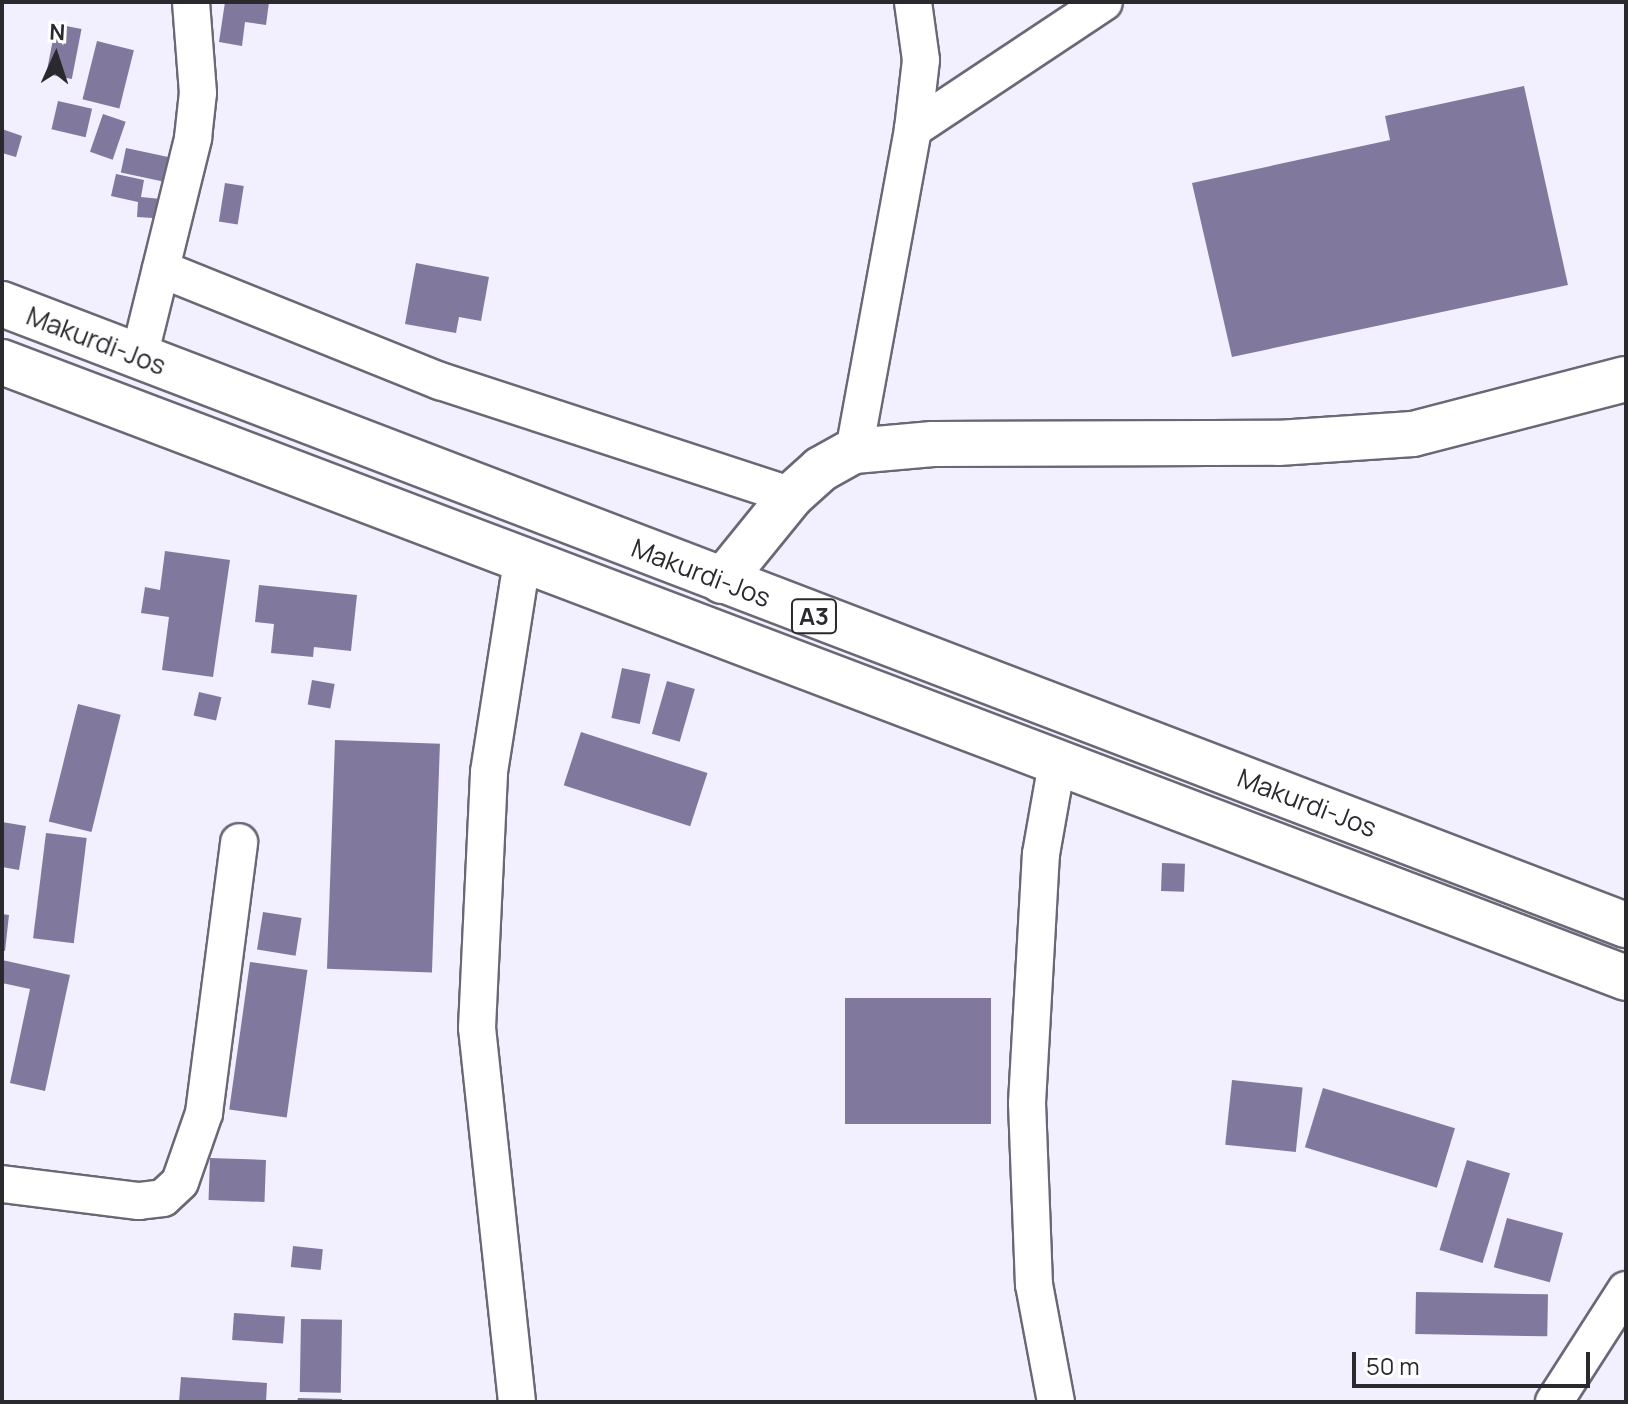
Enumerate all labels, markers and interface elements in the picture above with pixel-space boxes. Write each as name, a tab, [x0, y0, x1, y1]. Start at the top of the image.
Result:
north arrow	[16, 16, 96, 96]
text: N	[49, 17, 66, 47]
street label: Makurdi-Jos	[22, 300, 170, 382]
street label: Makurdi-Jos	[627, 532, 775, 614]
road number: A3	[790, 596, 838, 636]
street label: Makurdi-Jos	[1233, 762, 1381, 844]
scale bar	[1356, 1336, 1594, 1386]
text: 50 m	[1366, 1349, 1420, 1382]

